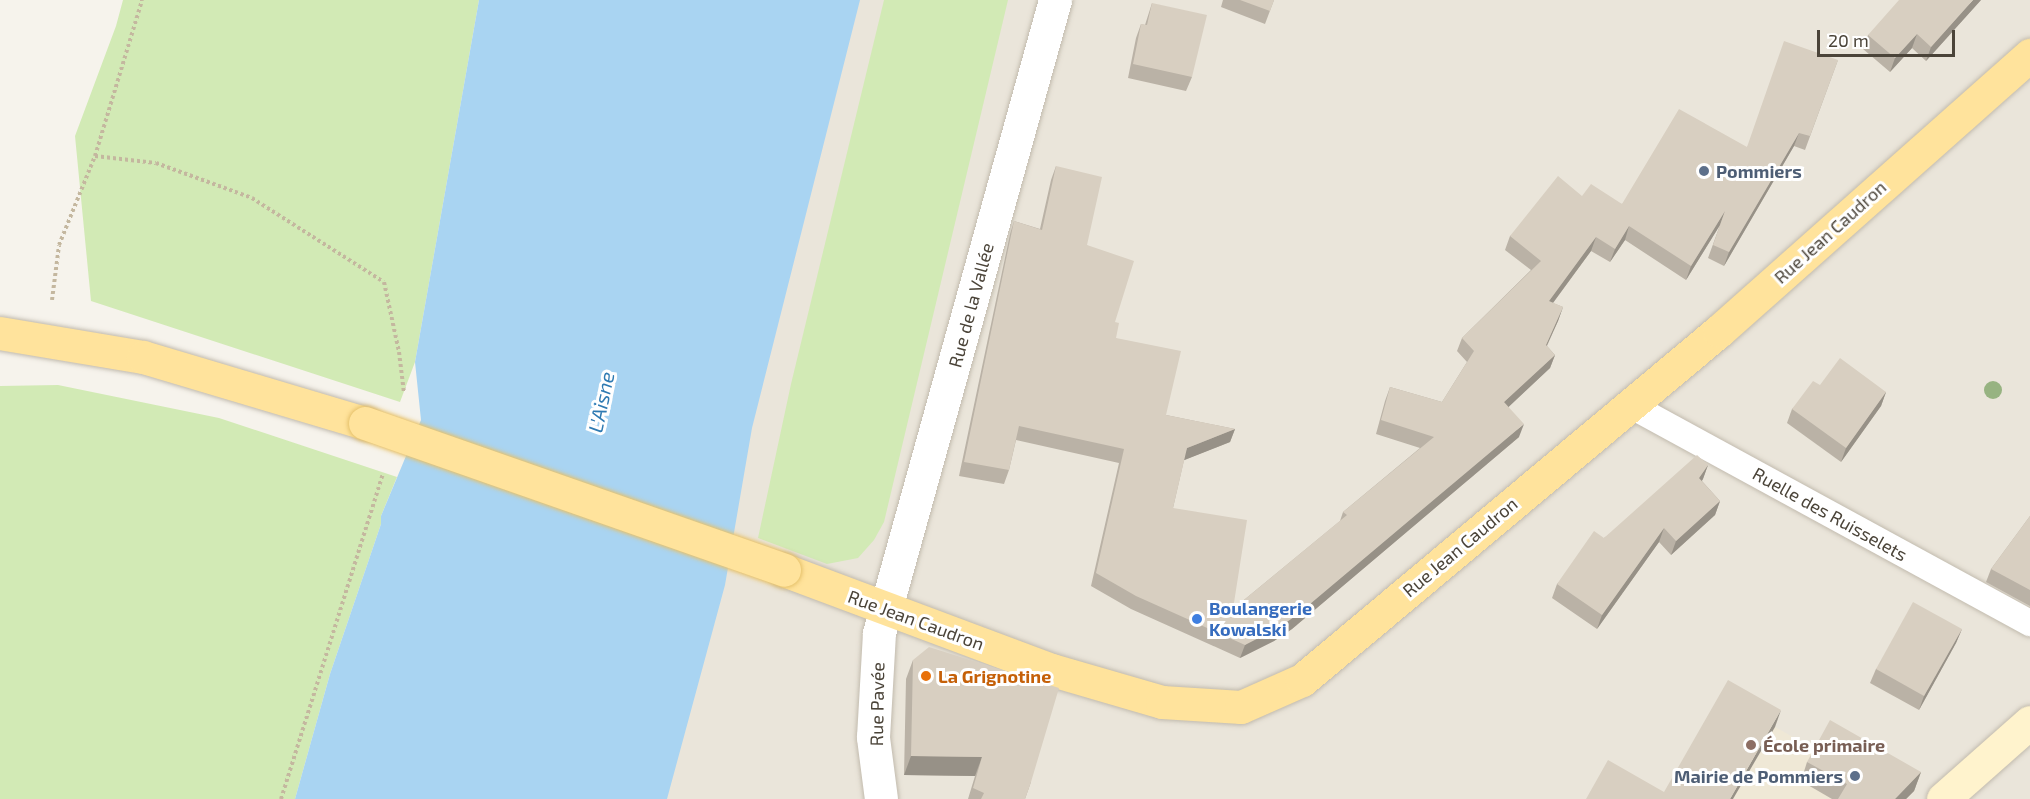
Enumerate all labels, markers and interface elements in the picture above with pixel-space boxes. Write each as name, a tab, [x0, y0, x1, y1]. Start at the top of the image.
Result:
scale bar	[1820, 18, 1958, 56]
text: 20 m	[1828, 29, 1869, 51]
place label: Pommiers	[1716, 160, 1802, 182]
marker: Pommiers	[1697, 164, 1711, 178]
street label: Rue Jean Caudron	[1769, 176, 1891, 288]
street label: Rue de la Vallée	[944, 240, 998, 370]
water label: L'Aisne	[583, 369, 619, 435]
street label: Ruelle des Ruisselets	[1749, 463, 1911, 565]
street label: Rue Jean Caudron	[1398, 493, 1522, 601]
street label: Rue Jean Caudron	[845, 585, 987, 655]
place label: Boulangerie Kowalski	[1209, 598, 1312, 640]
marker: Boulangerie Kowalski	[1190, 612, 1204, 626]
street label: Rue Pavée	[865, 662, 889, 746]
place label: La Grignotine	[938, 665, 1051, 687]
marker: La Grignotine	[919, 669, 933, 683]
place label: École primaire	[1763, 734, 1885, 756]
marker: École primaire	[1744, 738, 1758, 752]
place label: Mairie de Pommiers	[1674, 765, 1843, 787]
marker: Mairie de Pommiers	[1848, 769, 1862, 783]

